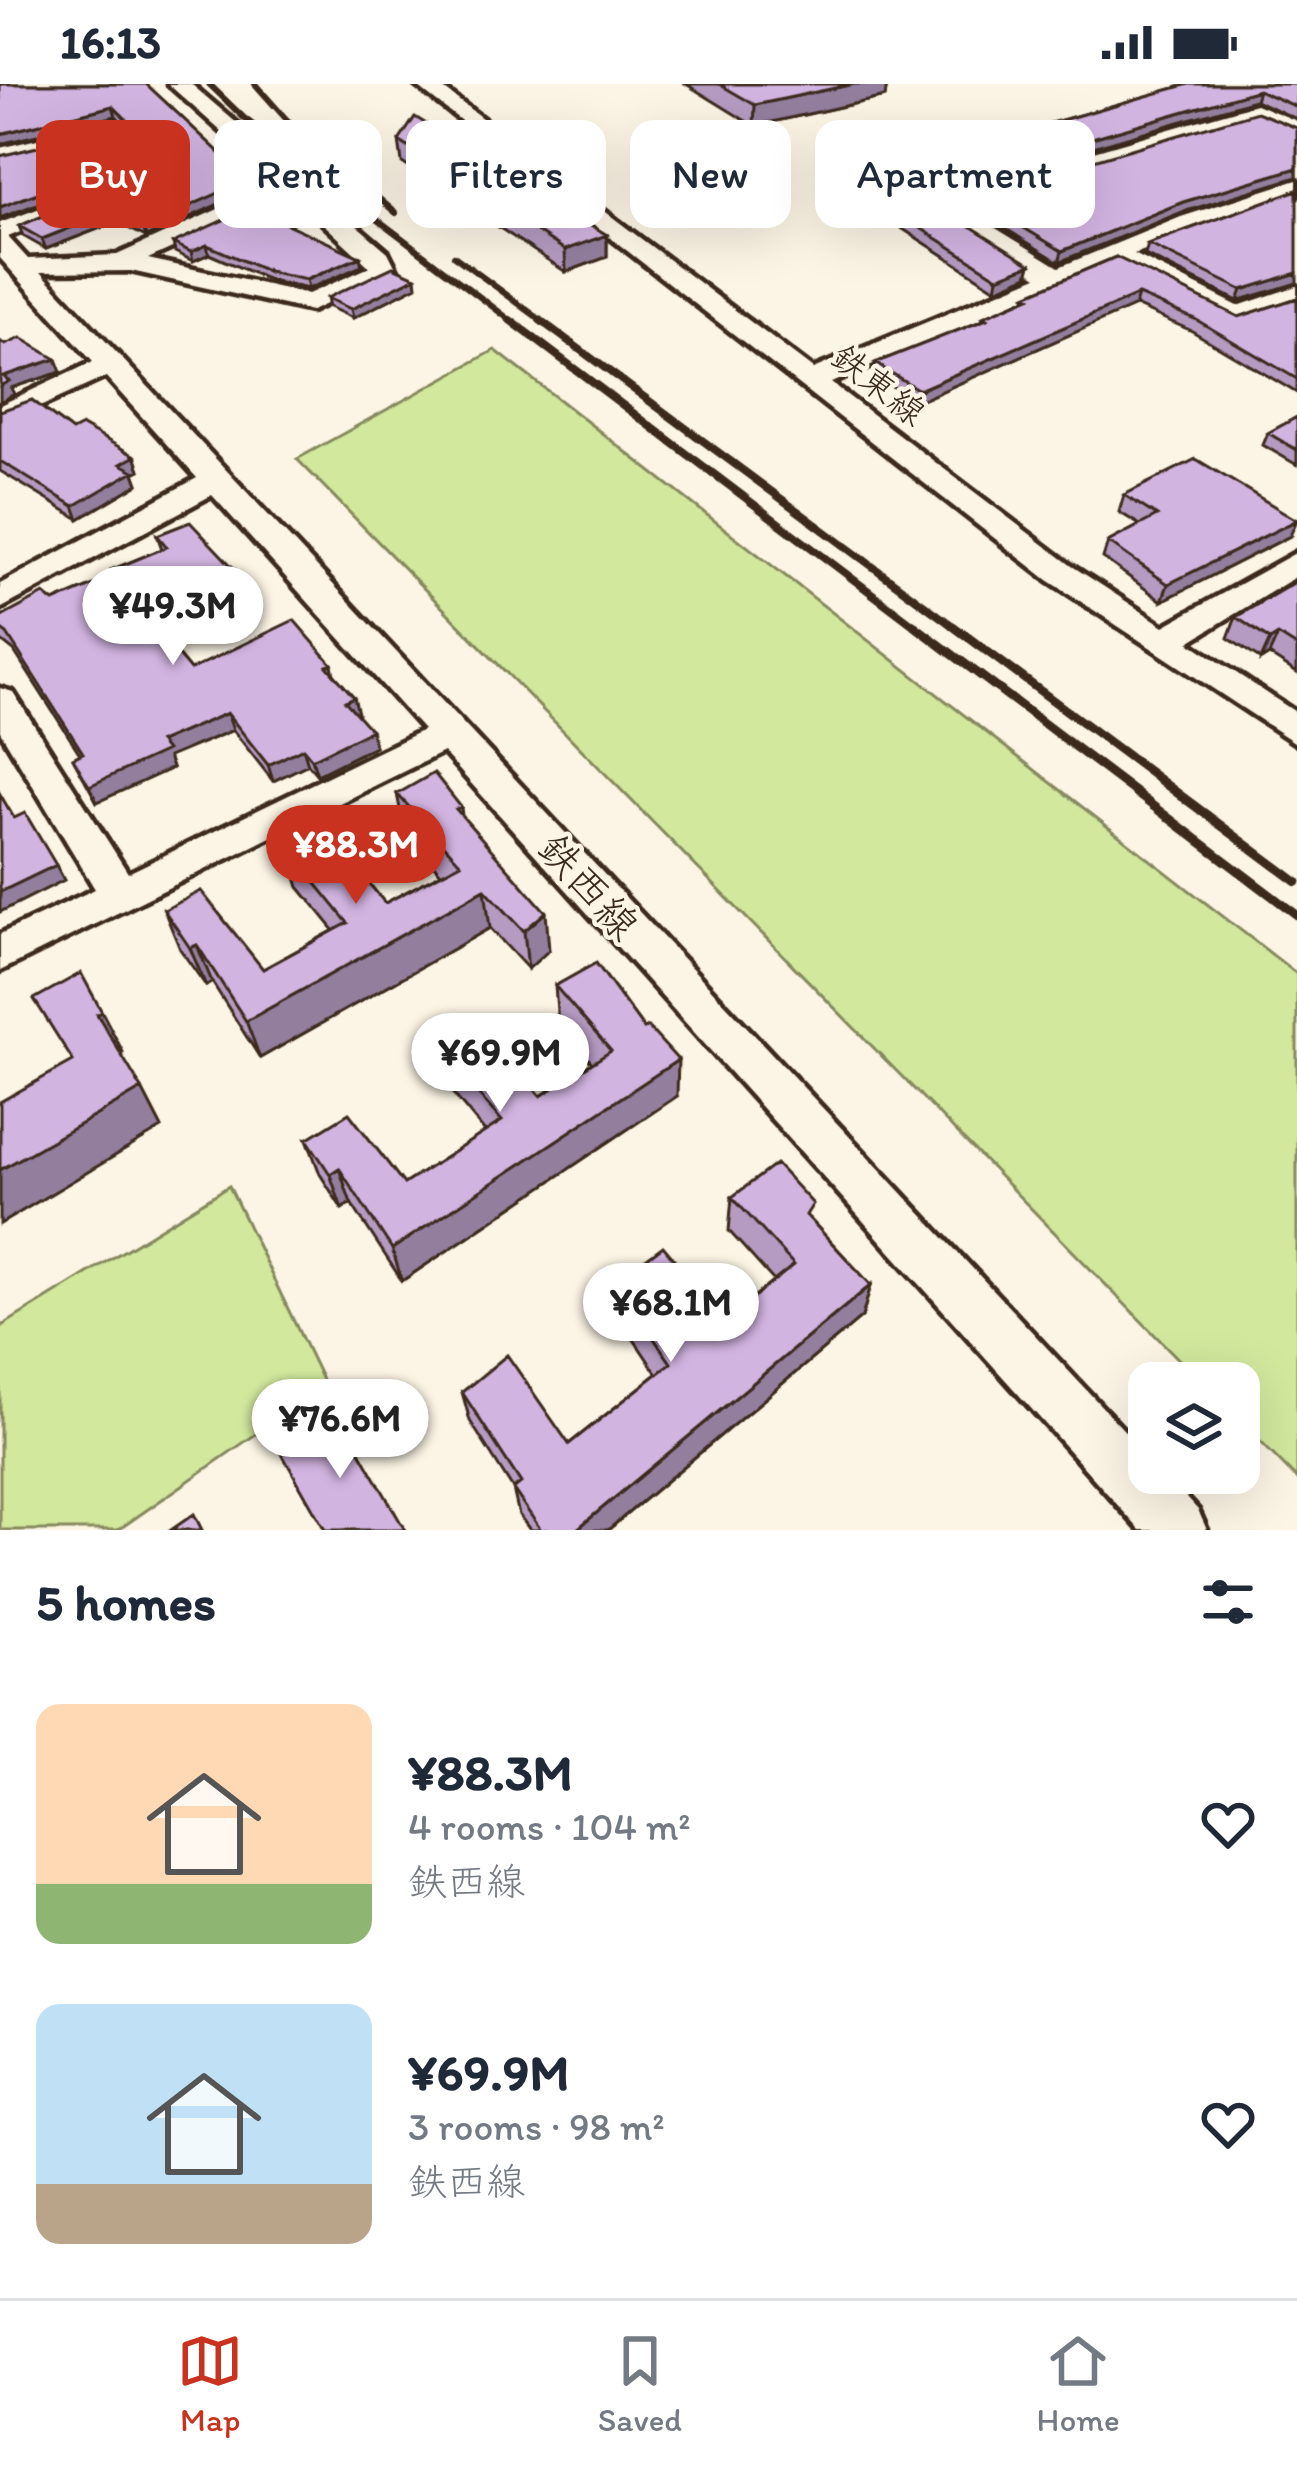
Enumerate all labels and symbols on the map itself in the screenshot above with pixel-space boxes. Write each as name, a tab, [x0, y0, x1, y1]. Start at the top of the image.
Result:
street label: 鉄東線	[823, 334, 934, 435]
pin: ¥49.3M	[75, 566, 271, 668]
pin: ¥88.3M	[258, 805, 454, 907]
street label: 鉄西線	[528, 822, 650, 950]
pin: ¥69.9M	[402, 1013, 598, 1115]
pin: ¥68.1M	[573, 1263, 769, 1365]
pin: ¥76.6M	[242, 1379, 438, 1481]

